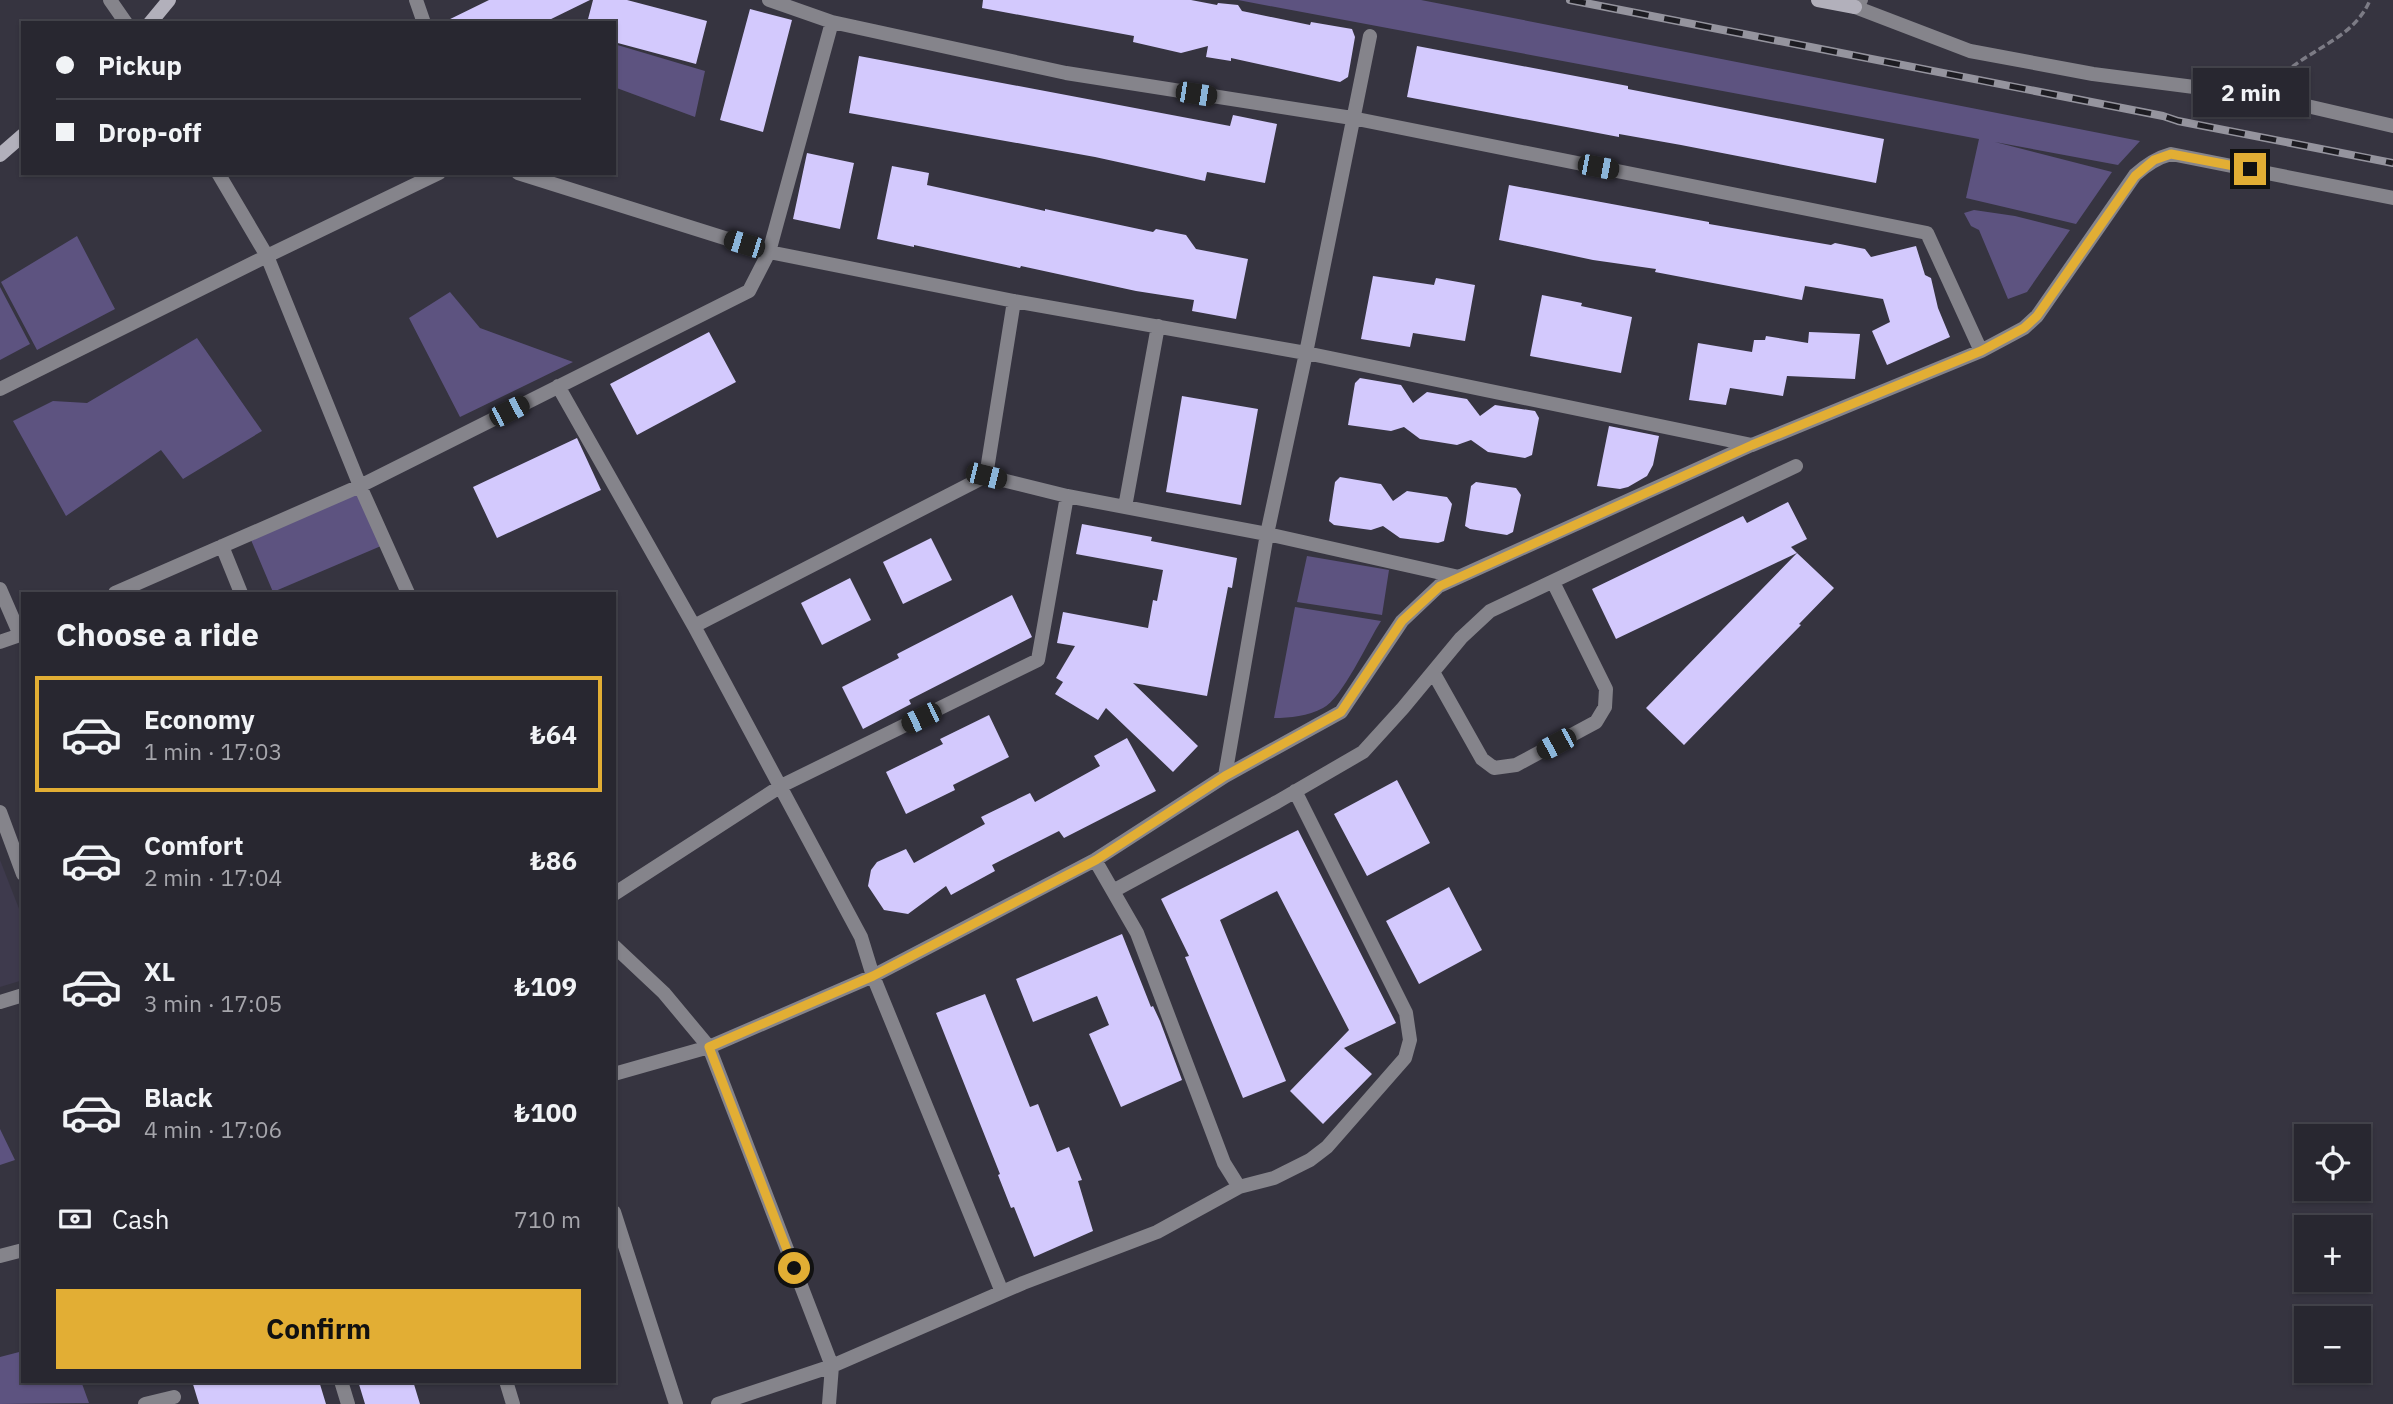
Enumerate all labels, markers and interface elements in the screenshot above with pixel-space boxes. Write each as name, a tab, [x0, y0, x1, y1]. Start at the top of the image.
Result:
text: Pickup	[98, 48, 182, 82]
callout: 2 min	[2192, 68, 2308, 116]
text: 2 min	[2221, 77, 2281, 107]
car	[1174, 80, 1219, 108]
text: Drop-off	[98, 115, 201, 149]
car	[1576, 153, 1621, 181]
route end	[2234, 153, 2266, 185]
car	[721, 228, 768, 260]
car	[486, 392, 533, 430]
car	[964, 461, 1009, 491]
text: Choose a ride	[56, 613, 259, 655]
car	[898, 699, 945, 737]
text: Economy	[144, 702, 255, 736]
icon: car	[60, 703, 123, 766]
text: ₺64	[530, 717, 577, 751]
car	[1533, 725, 1580, 763]
text: 1 min · 17:03	[144, 736, 282, 766]
text: Comfort	[144, 828, 243, 862]
icon: car	[60, 829, 123, 892]
text: ₺86	[530, 843, 577, 877]
text: 2 min · 17:04	[144, 862, 282, 892]
text: XL	[144, 954, 175, 988]
icon: car	[60, 955, 123, 1018]
text: ₺109	[514, 969, 577, 1003]
text: 3 min · 17:05	[144, 988, 282, 1018]
text: Black	[144, 1080, 212, 1114]
icon: car	[60, 1081, 123, 1144]
text: ₺100	[514, 1095, 577, 1129]
text: 4 min · 17:06	[144, 1114, 282, 1144]
map controls	[2294, 1124, 2371, 1383]
button: locate	[2294, 1124, 2371, 1201]
icon: cash	[56, 1200, 94, 1238]
text: Cash	[112, 1202, 169, 1236]
text: 710 m	[514, 1204, 581, 1234]
button: +	[2294, 1215, 2371, 1292]
route start	[778, 1252, 810, 1284]
button: Confirm	[56, 1289, 581, 1369]
button: −	[2294, 1306, 2371, 1383]

